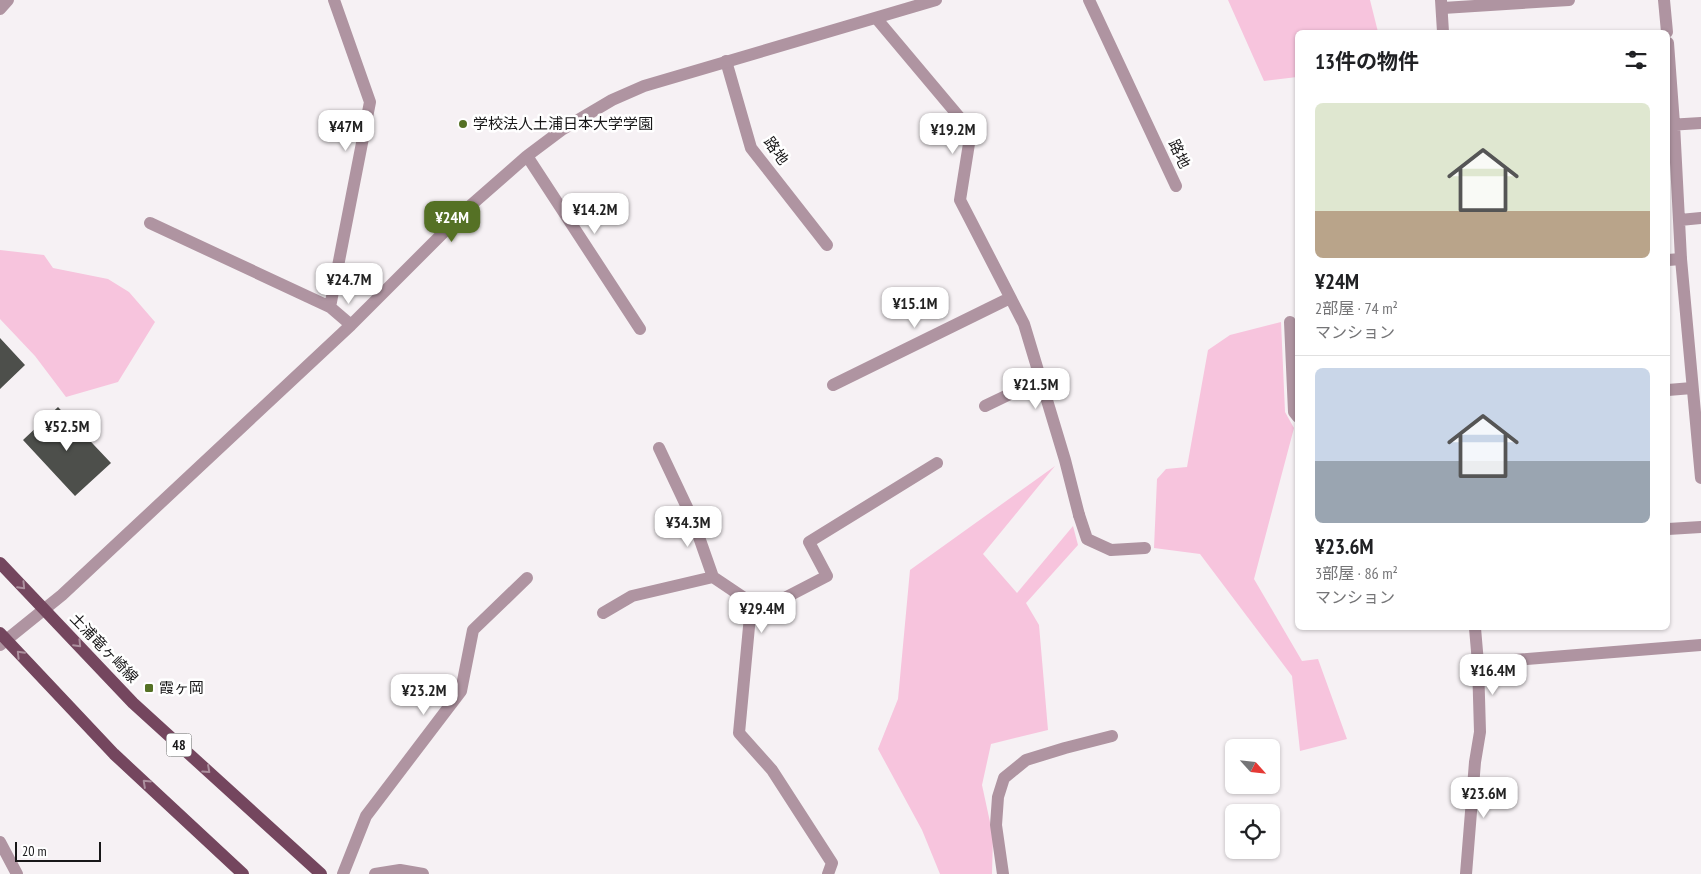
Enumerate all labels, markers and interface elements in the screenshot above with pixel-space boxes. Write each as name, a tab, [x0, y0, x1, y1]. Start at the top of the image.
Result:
icon: filters	[1622, 46, 1650, 74]
text: 13件の物件	[1315, 48, 1419, 75]
pin: ¥47M	[316, 110, 376, 152]
pin: ¥19.2M	[912, 112, 994, 155]
place label: 学校法人土浦日本大学学園	[473, 114, 653, 133]
text: ¥47M	[329, 116, 363, 136]
marker: 学校法人土浦日本大学学園	[457, 118, 469, 130]
text: ¥19.2M	[931, 119, 975, 139]
street label: 路地	[760, 133, 793, 168]
icon: home	[1438, 135, 1528, 225]
street label: 路地	[1165, 136, 1194, 171]
pin: ¥14.2M	[554, 192, 636, 235]
text: ¥14.2M	[573, 199, 617, 219]
pin: ¥24M	[422, 200, 482, 243]
text: ¥24M	[435, 207, 469, 227]
pin: ¥24.7M	[308, 262, 390, 305]
text: ¥24M	[1315, 268, 1359, 295]
text: ¥24.7M	[327, 269, 371, 289]
pin: ¥15.1M	[874, 286, 956, 329]
text: ¥15.1M	[893, 293, 937, 313]
text: 2部屋 · 74 m²	[1315, 298, 1398, 318]
text: マンション	[1315, 322, 1395, 342]
pin: ¥21.5M	[995, 368, 1077, 410]
text: ¥21.5M	[1014, 374, 1058, 394]
icon: home	[1438, 401, 1528, 491]
pin: ¥52.5M	[26, 410, 108, 452]
text: ¥52.5M	[45, 416, 89, 436]
pin: ¥34.3M	[647, 506, 729, 548]
text: ¥34.3M	[666, 512, 710, 532]
text: ¥23.6M	[1315, 533, 1374, 560]
text: 3部屋 · 86 m²	[1315, 563, 1398, 583]
one-way arrow	[16, 580, 25, 589]
text: マンション	[1315, 587, 1395, 607]
pin: ¥29.4M	[721, 592, 803, 634]
text: ¥29.4M	[740, 598, 784, 618]
street label: 土浦竜ヶ崎線	[66, 609, 142, 687]
one-way arrow	[72, 639, 81, 648]
one-way arrow	[17, 651, 26, 660]
pin: ¥16.4M	[1452, 654, 1534, 696]
text: ¥16.4M	[1471, 660, 1515, 680]
pin: ¥23.2M	[383, 674, 465, 716]
place label: 霞ヶ岡	[159, 678, 204, 697]
text: ¥23.2M	[402, 680, 446, 700]
marker: 霞ヶ岡	[143, 682, 155, 694]
road number: 48	[166, 734, 192, 756]
north arrow	[1225, 739, 1280, 794]
map controls	[1225, 739, 1280, 859]
one-way arrow	[201, 764, 210, 773]
pin: ¥23.6M	[1443, 776, 1525, 819]
one-way arrow	[143, 780, 152, 789]
text: ¥23.6M	[1462, 783, 1506, 803]
button: locate	[1225, 804, 1280, 859]
scale bar	[15, 839, 101, 862]
text: 20 m	[22, 842, 47, 860]

